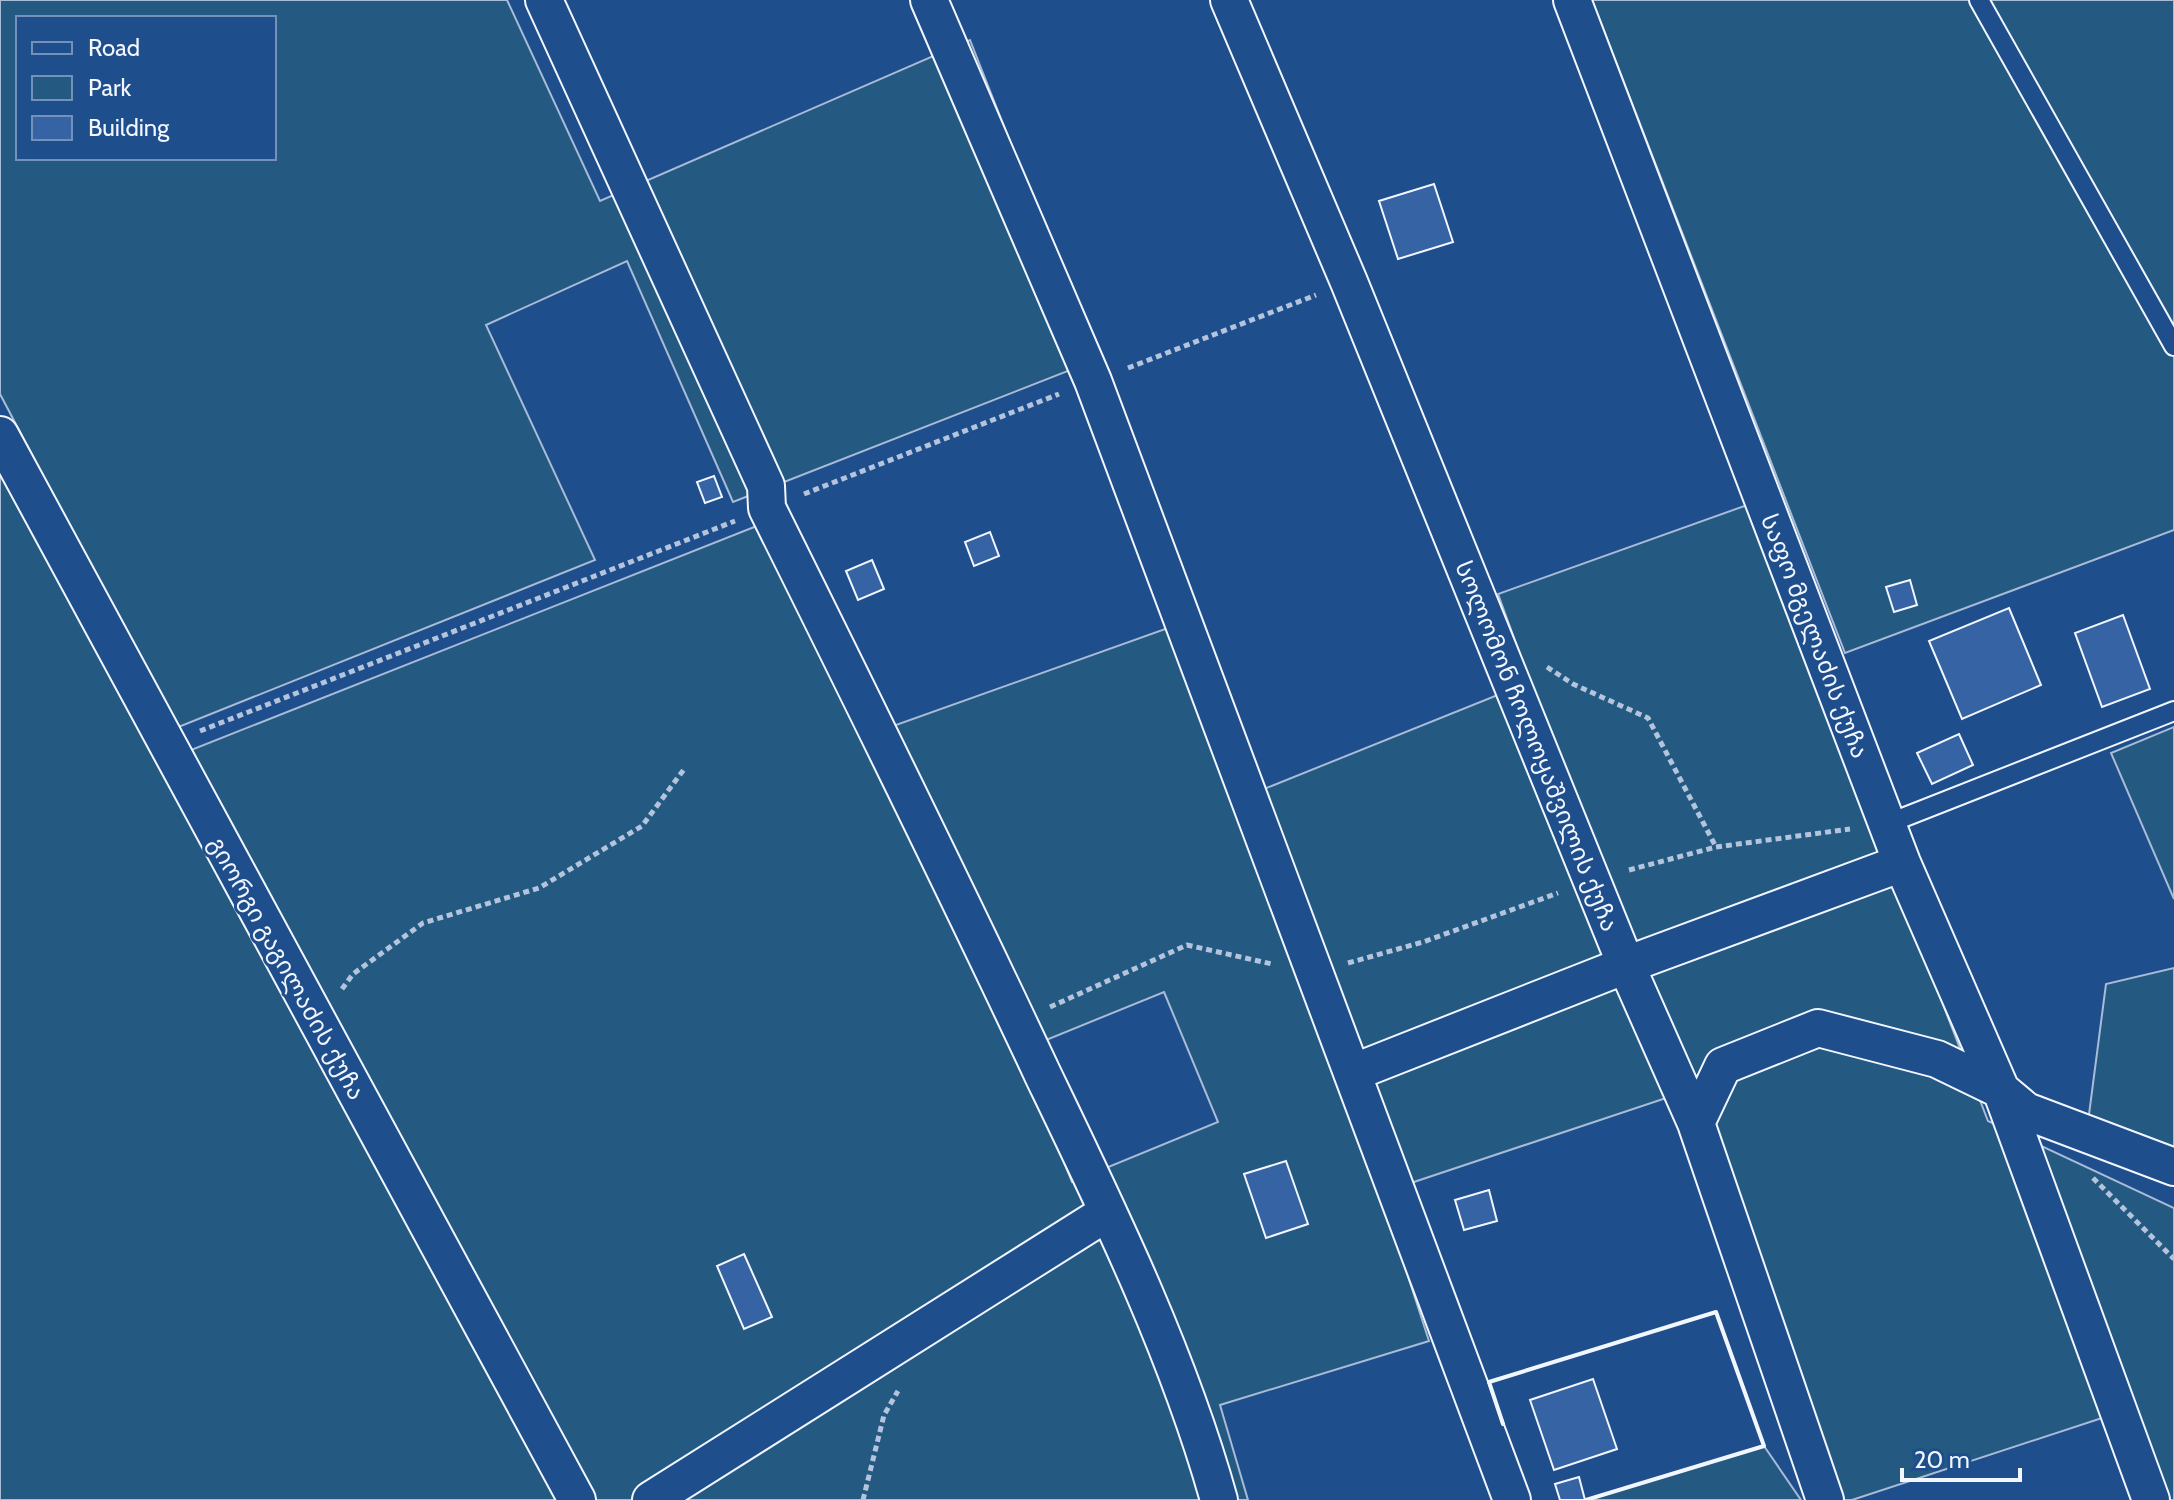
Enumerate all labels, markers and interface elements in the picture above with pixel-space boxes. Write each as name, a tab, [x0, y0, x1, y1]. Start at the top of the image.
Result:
legend	[16, 16, 276, 160]
text: Road	[88, 33, 140, 62]
text: Park	[88, 73, 131, 102]
text: Building	[88, 113, 170, 142]
street label: საფო მგელაძის ქუჩა	[1755, 510, 1875, 762]
street label: სოლომონ ჩოლოყაშვილის ქუჩა	[1449, 557, 1625, 935]
street label: გიორგი გაგილაძის ქუჩა	[202, 831, 372, 1105]
scale bar	[1902, 1432, 2020, 1482]
text: 20 m	[1914, 1445, 1970, 1474]

